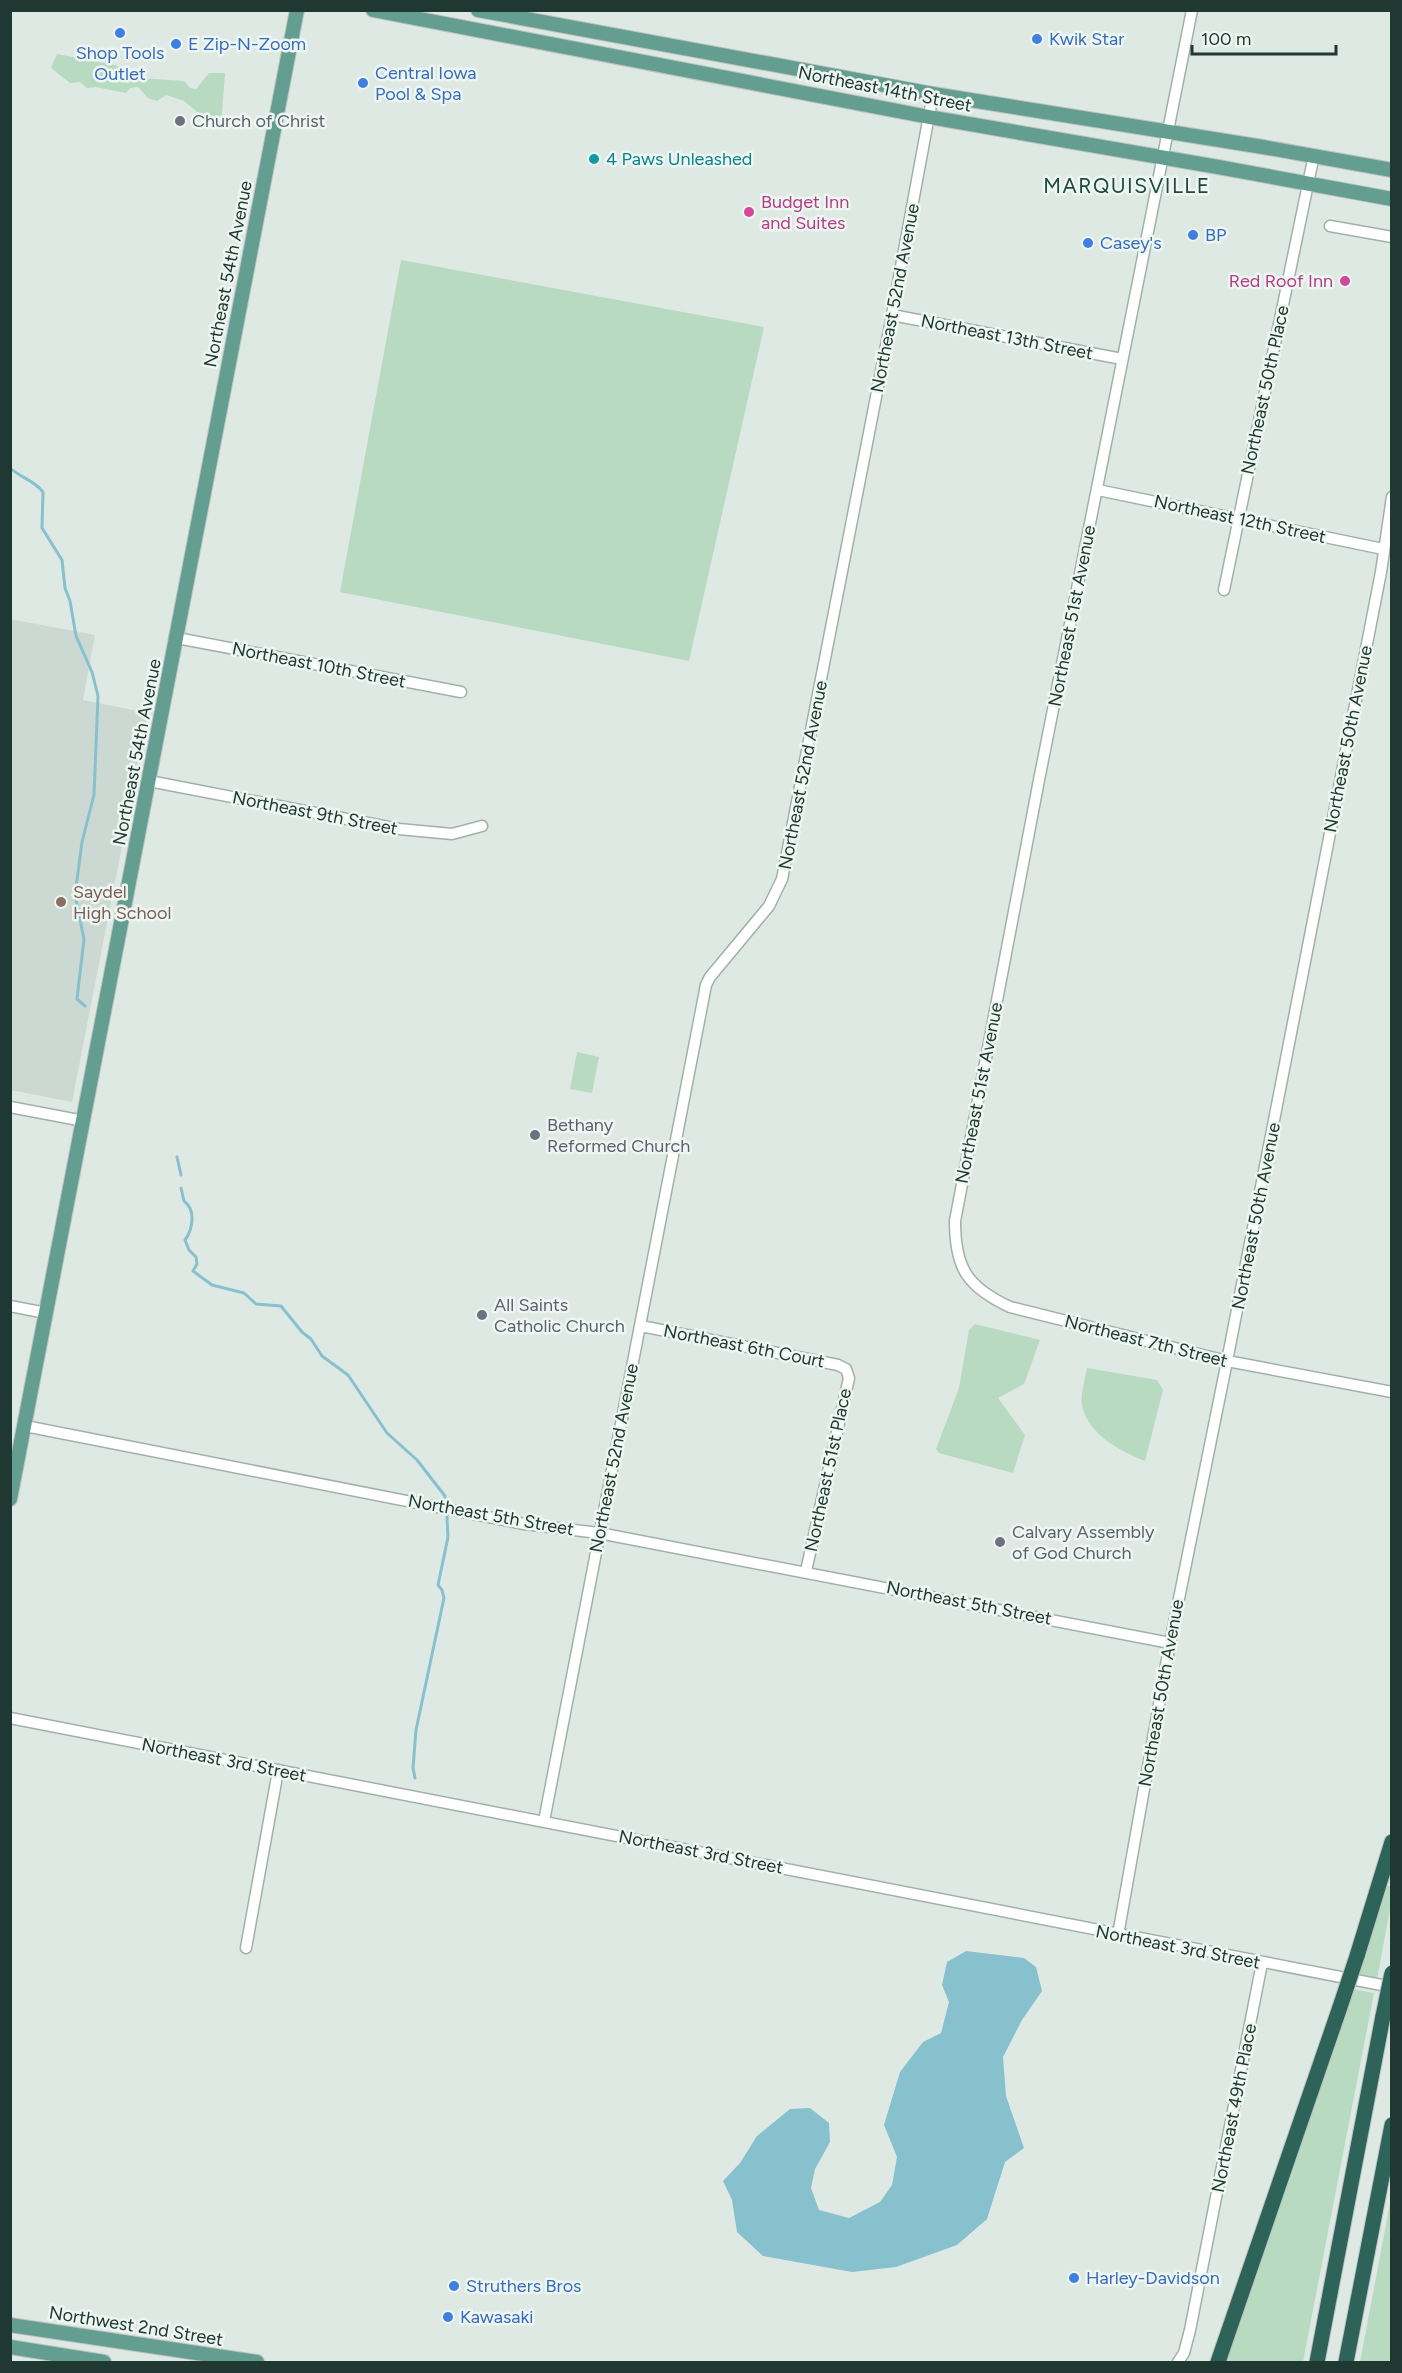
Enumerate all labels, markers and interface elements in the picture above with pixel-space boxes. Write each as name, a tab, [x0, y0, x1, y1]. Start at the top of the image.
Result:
scale bar	[1192, 18, 1336, 56]
marker: Shop Tools Outlet	[113, 26, 127, 40]
place label: Kwik Star	[1049, 28, 1124, 50]
text: 100 m	[1201, 28, 1251, 50]
marker: Kwik Star	[1030, 32, 1044, 46]
place label: E Zip-N-Zoom	[188, 33, 306, 55]
marker: E Zip-N-Zoom	[169, 37, 183, 51]
place label: Shop Tools Outlet	[76, 42, 164, 85]
street label: Northeast 14th Street	[796, 61, 974, 117]
place label: Central Iowa Pool & Spa	[375, 62, 476, 105]
marker: Central Iowa Pool & Spa	[356, 76, 370, 90]
place label: Church of Christ	[192, 110, 326, 132]
marker: Church of Christ	[173, 114, 187, 128]
place label: 4 Paws Unleashed	[606, 148, 752, 170]
marker: 4 Paws Unleashed	[587, 152, 601, 166]
district label: MARQUISVILLE	[1043, 173, 1211, 198]
street label: Northeast 54th Avenue	[199, 179, 257, 369]
place label: Budget Inn and Suites	[761, 191, 849, 234]
street label: Northeast 52nd Avenue	[866, 201, 924, 394]
marker: Budget Inn and Suites	[742, 205, 756, 219]
place label: BP	[1205, 224, 1226, 246]
marker: BP	[1186, 228, 1200, 242]
place label: Casey's	[1100, 232, 1162, 254]
marker: Casey's	[1081, 236, 1095, 250]
place label: Red Roof Inn	[1229, 270, 1333, 292]
marker: Red Roof Inn	[1338, 274, 1352, 288]
street label: Northeast 50th Place	[1236, 303, 1294, 477]
street label: Northeast 13th Street	[919, 310, 1095, 365]
street label: Northeast 12th Street	[1152, 490, 1328, 548]
street label: Northeast 51st Avenue	[1044, 523, 1100, 709]
street label: Northeast 10th Street	[230, 637, 408, 693]
street label: Northeast 50th Avenue	[1319, 643, 1377, 834]
street label: Northeast 54th Avenue	[108, 657, 166, 847]
street label: Northeast 52nd Avenue	[774, 678, 832, 871]
street label: Northeast 9th Street	[231, 786, 400, 840]
place label: Saydel High School	[73, 881, 171, 924]
marker: Saydel High School	[54, 895, 68, 909]
street label: Northeast 51st Avenue	[951, 1000, 1007, 1186]
place label: Bethany Reformed Church	[547, 1114, 690, 1157]
street label: Northeast 50th Avenue	[1227, 1120, 1285, 1311]
marker: Bethany Reformed Church	[528, 1128, 542, 1142]
place label: All Saints Catholic Church	[494, 1294, 625, 1337]
marker: All Saints Catholic Church	[475, 1308, 489, 1322]
street label: Northeast 7th Street	[1062, 1310, 1230, 1372]
street label: Northeast 6th Court	[662, 1320, 827, 1372]
street label: Northeast 52nd Avenue	[585, 1361, 643, 1554]
street label: Northeast 51st Place	[800, 1386, 856, 1554]
street label: Northeast 5th Street	[406, 1490, 576, 1540]
place label: Calvary Assembly of God Church	[1012, 1521, 1155, 1564]
marker: Calvary Assembly of God Church	[993, 1535, 1007, 1549]
street label: Northeast 5th Street	[884, 1576, 1054, 1630]
street label: Northeast 50th Avenue	[1134, 1597, 1188, 1788]
street label: Northeast 3rd Street	[140, 1733, 308, 1787]
street label: Northeast 3rd Street	[617, 1825, 785, 1879]
street label: Northeast 3rd Street	[1094, 1920, 1262, 1974]
street label: Northeast 49th Place	[1207, 2021, 1261, 2194]
place label: Harley-Davidson	[1086, 2267, 1220, 2289]
marker: Harley-Davidson	[1067, 2271, 1081, 2285]
place label: Struthers Bros	[466, 2275, 582, 2297]
marker: Struthers Bros	[447, 2279, 461, 2293]
street label: Northwest 2nd Street	[47, 2301, 225, 2351]
place label: Kawasaki	[460, 2306, 533, 2328]
marker: Kawasaki	[441, 2310, 455, 2324]

